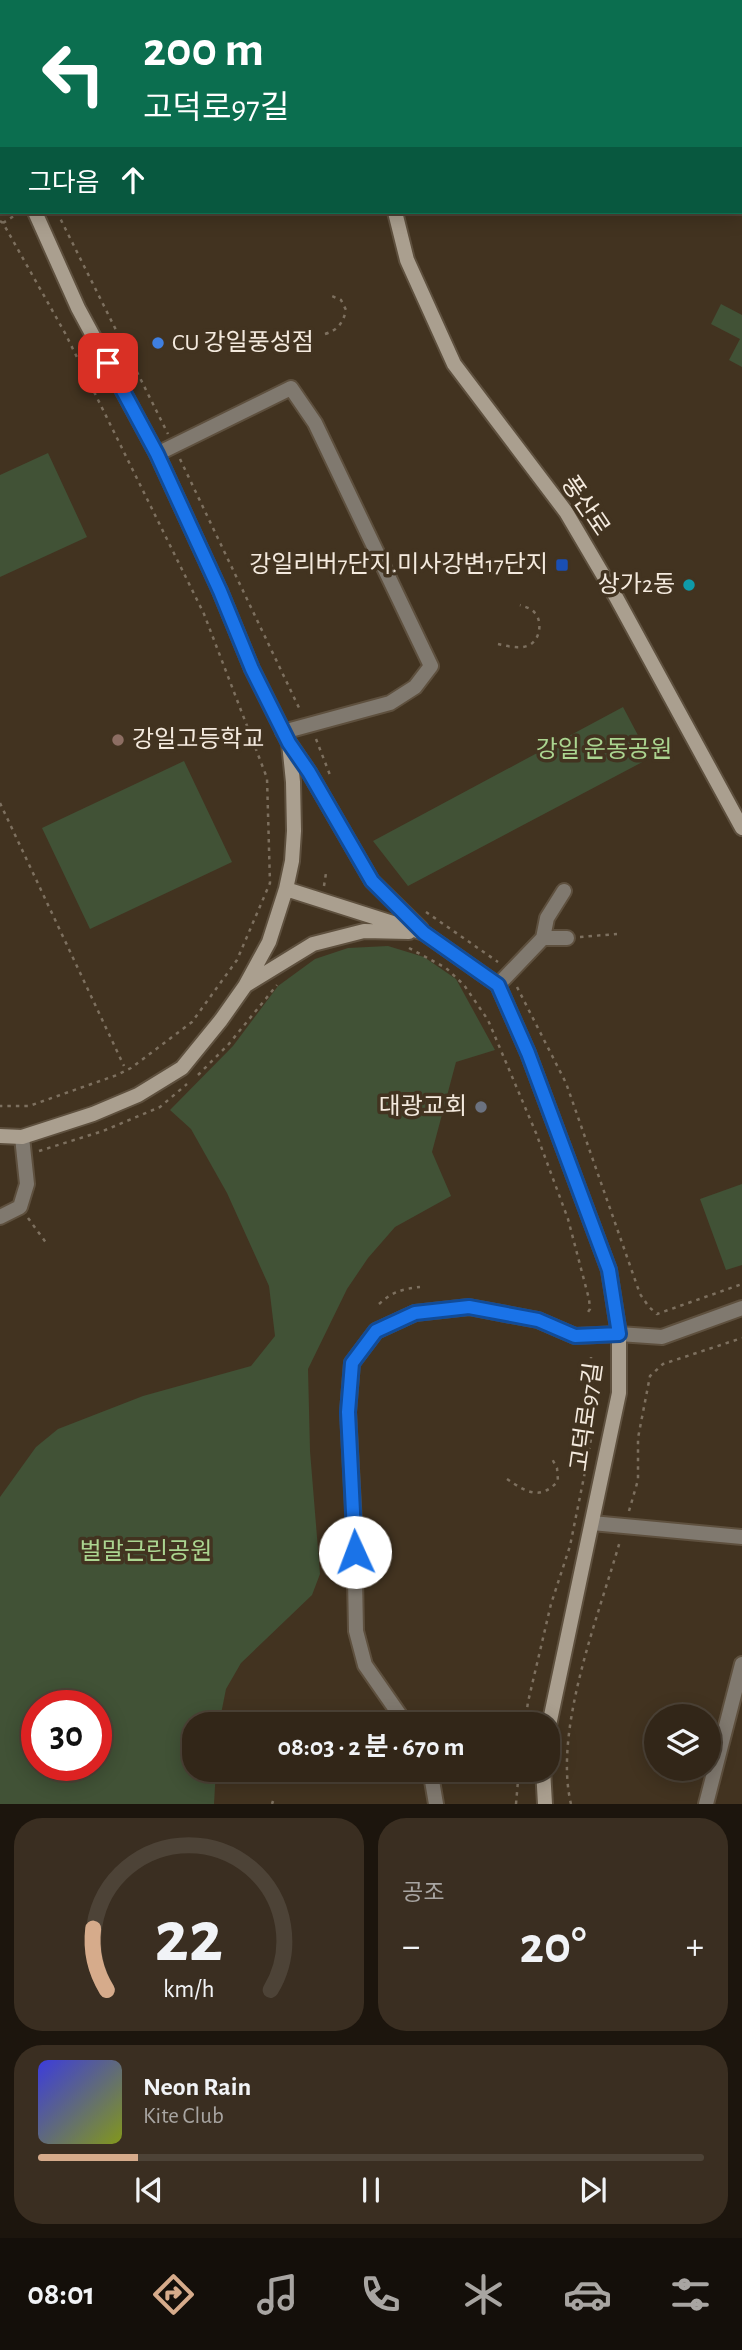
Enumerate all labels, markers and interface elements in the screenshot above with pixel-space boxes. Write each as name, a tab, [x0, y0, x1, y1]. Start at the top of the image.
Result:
text: 200 m	[143, 26, 264, 75]
icon: left	[28, 28, 119, 119]
text: 고덕로97길	[143, 92, 289, 124]
icon: ahead	[114, 161, 152, 199]
text: 그다음	[28, 170, 100, 196]
place label: CU 강일풍성점	[172, 329, 314, 355]
pin	[78, 333, 138, 393]
marker: CU 강일풍성점	[150, 335, 166, 351]
icon: arrive	[89, 344, 127, 382]
street label: 풍산로	[557, 471, 614, 540]
place label: 강일리버7단지.미사강변17단지	[249, 551, 548, 577]
marker: 강일리버7단지.미사강변17단지	[554, 557, 570, 573]
place label: 상가2동	[598, 572, 675, 597]
marker: 상가2동	[681, 577, 697, 593]
place label: 강일고등학교	[132, 726, 264, 752]
marker: 강일고등학교	[110, 732, 126, 748]
park label: 강일 운동공원	[536, 737, 672, 762]
place label: 대광교회	[379, 1094, 467, 1119]
marker: 대광교회	[473, 1099, 489, 1115]
street label: 고덕로97길	[566, 1361, 607, 1473]
position arrow	[318, 1515, 392, 1589]
park label: 벌말근린공원	[80, 1539, 212, 1564]
speed limit sign: 30	[21, 1690, 112, 1781]
map controls	[644, 1704, 721, 1781]
button: layers	[644, 1704, 721, 1781]
text: 08:03 · 2 분 · 670 m	[277, 1734, 465, 1760]
text: 공조	[402, 1882, 444, 1905]
text: 22	[155, 1903, 223, 1976]
text: 20°	[520, 1920, 586, 1972]
text: −	[402, 1928, 420, 1966]
text: +	[686, 1928, 704, 1966]
text: km/h	[163, 1977, 215, 2002]
text: Neon Rain	[143, 2074, 251, 2100]
text: Kite Club	[143, 2105, 224, 2128]
icon: previous	[130, 2171, 168, 2209]
icon: pause	[352, 2171, 390, 2209]
icon: next	[574, 2171, 612, 2209]
icon: directions	[149, 2270, 198, 2319]
icon: music	[253, 2270, 302, 2319]
icon: phone	[356, 2270, 405, 2319]
icon: climate	[459, 2270, 508, 2319]
icon: car	[563, 2270, 612, 2319]
icon: filters	[666, 2270, 715, 2319]
text: 08:01	[27, 2278, 95, 2310]

